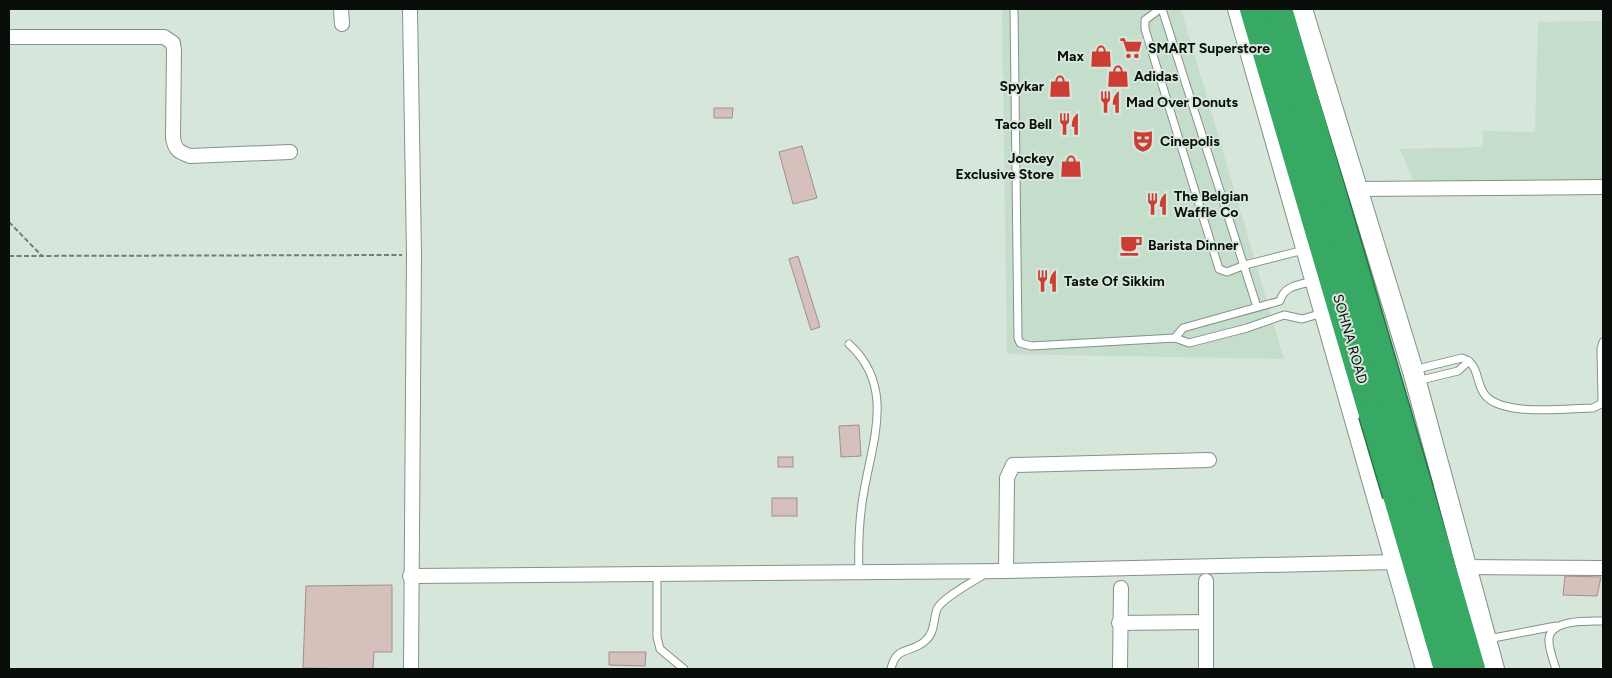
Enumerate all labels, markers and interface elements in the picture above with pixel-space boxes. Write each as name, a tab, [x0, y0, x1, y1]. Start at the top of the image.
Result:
supermarket icon: SMART Superstore	[1118, 35, 1144, 61]
place label: SMART Superstore	[1148, 40, 1270, 57]
shop icon: Max	[1088, 43, 1114, 69]
place label: Max	[1057, 48, 1084, 65]
shop icon: Adidas	[1105, 63, 1131, 89]
place label: Adidas	[1134, 68, 1179, 85]
shop icon: Spykar	[1047, 73, 1073, 99]
place label: Spykar	[999, 78, 1045, 95]
restaurant icon: Mad Over Donuts	[1097, 89, 1123, 115]
place label: Mad Over Donuts	[1126, 94, 1239, 111]
restaurant icon: Taco Bell	[1056, 111, 1082, 137]
place label: Taco Bell	[995, 116, 1052, 133]
theatre icon: Cinepolis	[1130, 128, 1156, 154]
place label: Cinepolis	[1160, 133, 1220, 150]
place label: Jockey Exclusive Store	[955, 150, 1055, 183]
shop icon: Jockey Exclusive Store	[1058, 153, 1084, 179]
place label: The Belgian Waffle Co	[1174, 188, 1249, 221]
restaurant icon: The Belgian Waffle Co	[1144, 191, 1170, 217]
cafe icon: Barista Dinner	[1118, 232, 1144, 258]
place label: Barista Dinner	[1148, 237, 1239, 254]
restaurant icon: Taste Of Sikkim	[1034, 268, 1060, 294]
place label: Taste Of Sikkim	[1064, 273, 1165, 290]
street label: SOHNA ROAD	[1329, 292, 1371, 386]

